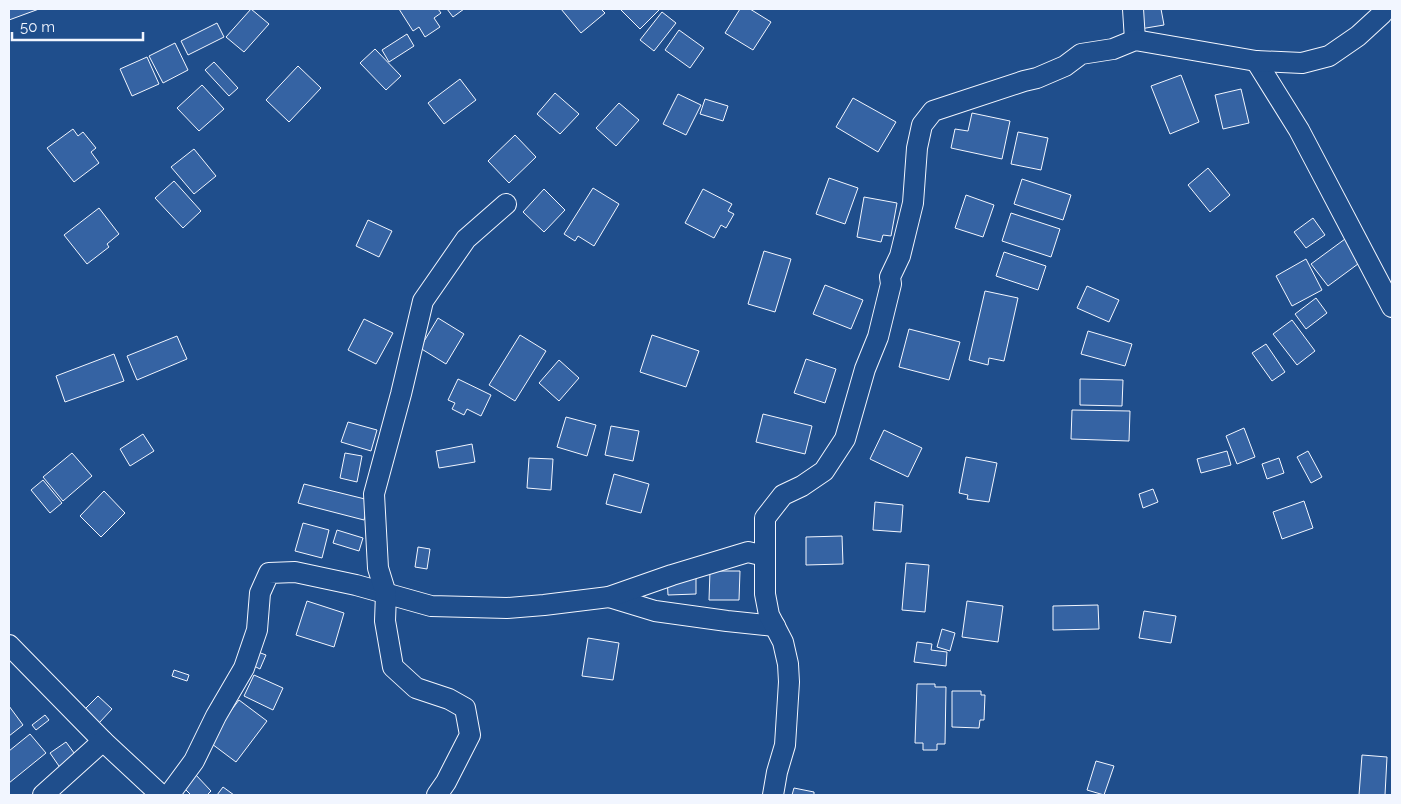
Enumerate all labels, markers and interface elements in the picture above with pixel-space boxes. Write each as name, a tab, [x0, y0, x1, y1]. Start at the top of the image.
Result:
scale bar	[12, 10, 144, 42]
text: 50 m	[20, 18, 55, 36]

